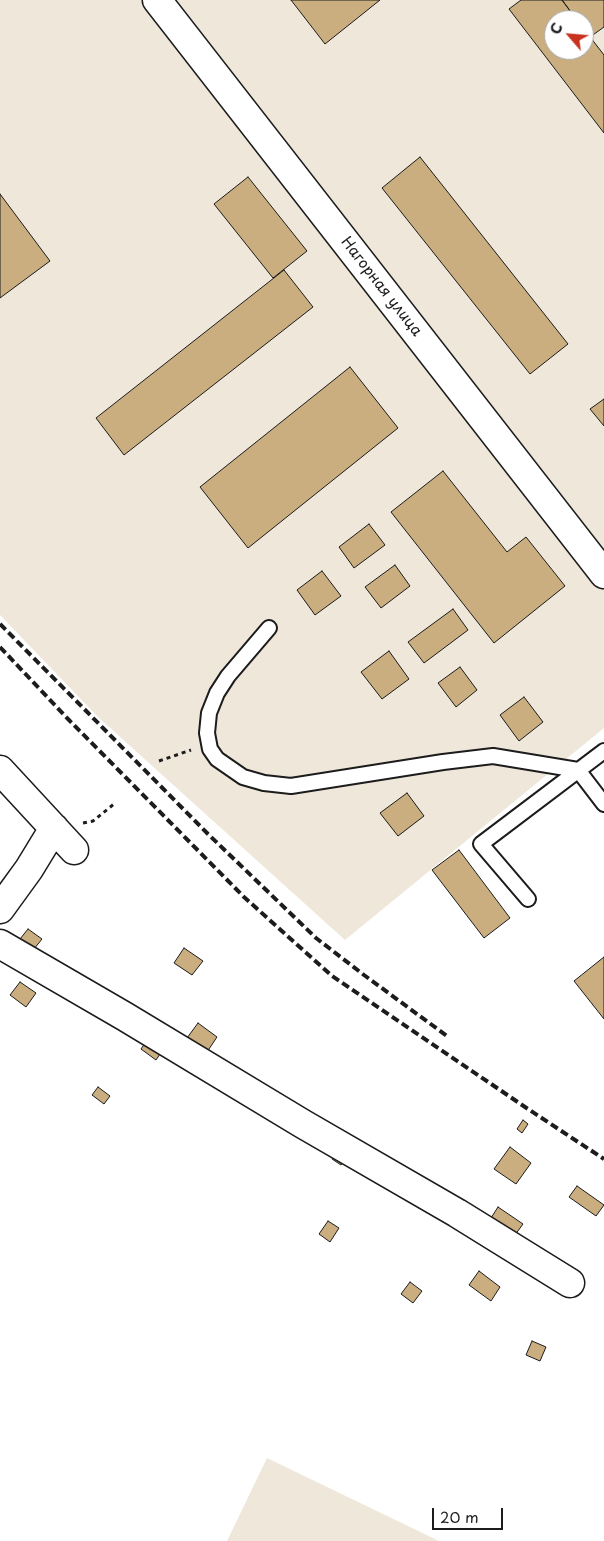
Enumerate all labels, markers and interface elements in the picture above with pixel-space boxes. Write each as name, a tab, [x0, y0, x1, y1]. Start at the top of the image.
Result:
north arrow	[544, 10, 594, 60]
text: С	[544, 19, 568, 38]
street label: Нагорная улица	[337, 234, 425, 340]
scale bar	[434, 1498, 505, 1530]
text: 20 m	[440, 1505, 479, 1528]

